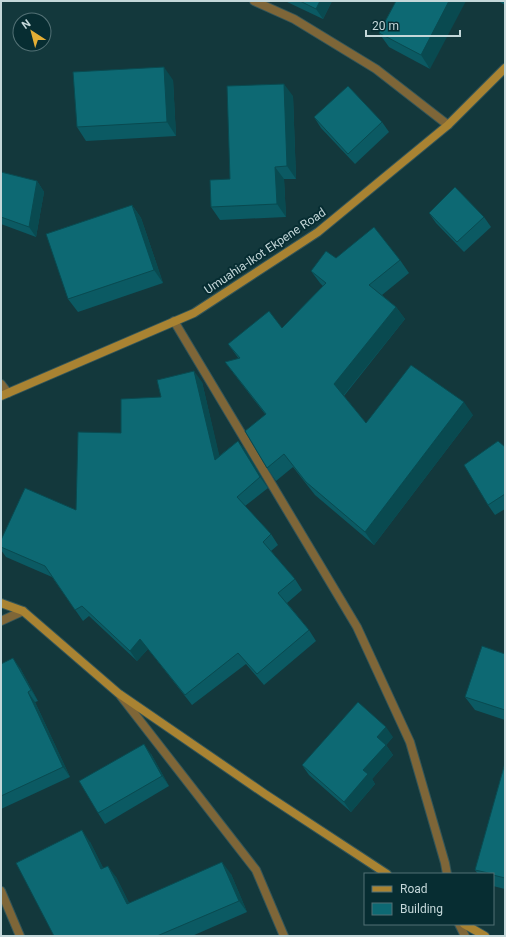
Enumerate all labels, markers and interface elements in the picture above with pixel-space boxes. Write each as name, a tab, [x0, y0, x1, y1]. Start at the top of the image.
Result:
north arrow	[12, 12, 52, 52]
scale bar	[366, 12, 460, 38]
text: N	[19, 17, 34, 32]
text: 20 m	[372, 19, 399, 33]
street label: Umuahia-Ikot Ekpene Road	[202, 205, 328, 297]
legend	[364, 873, 494, 925]
text: Road	[400, 882, 428, 896]
text: Building	[400, 902, 443, 916]

